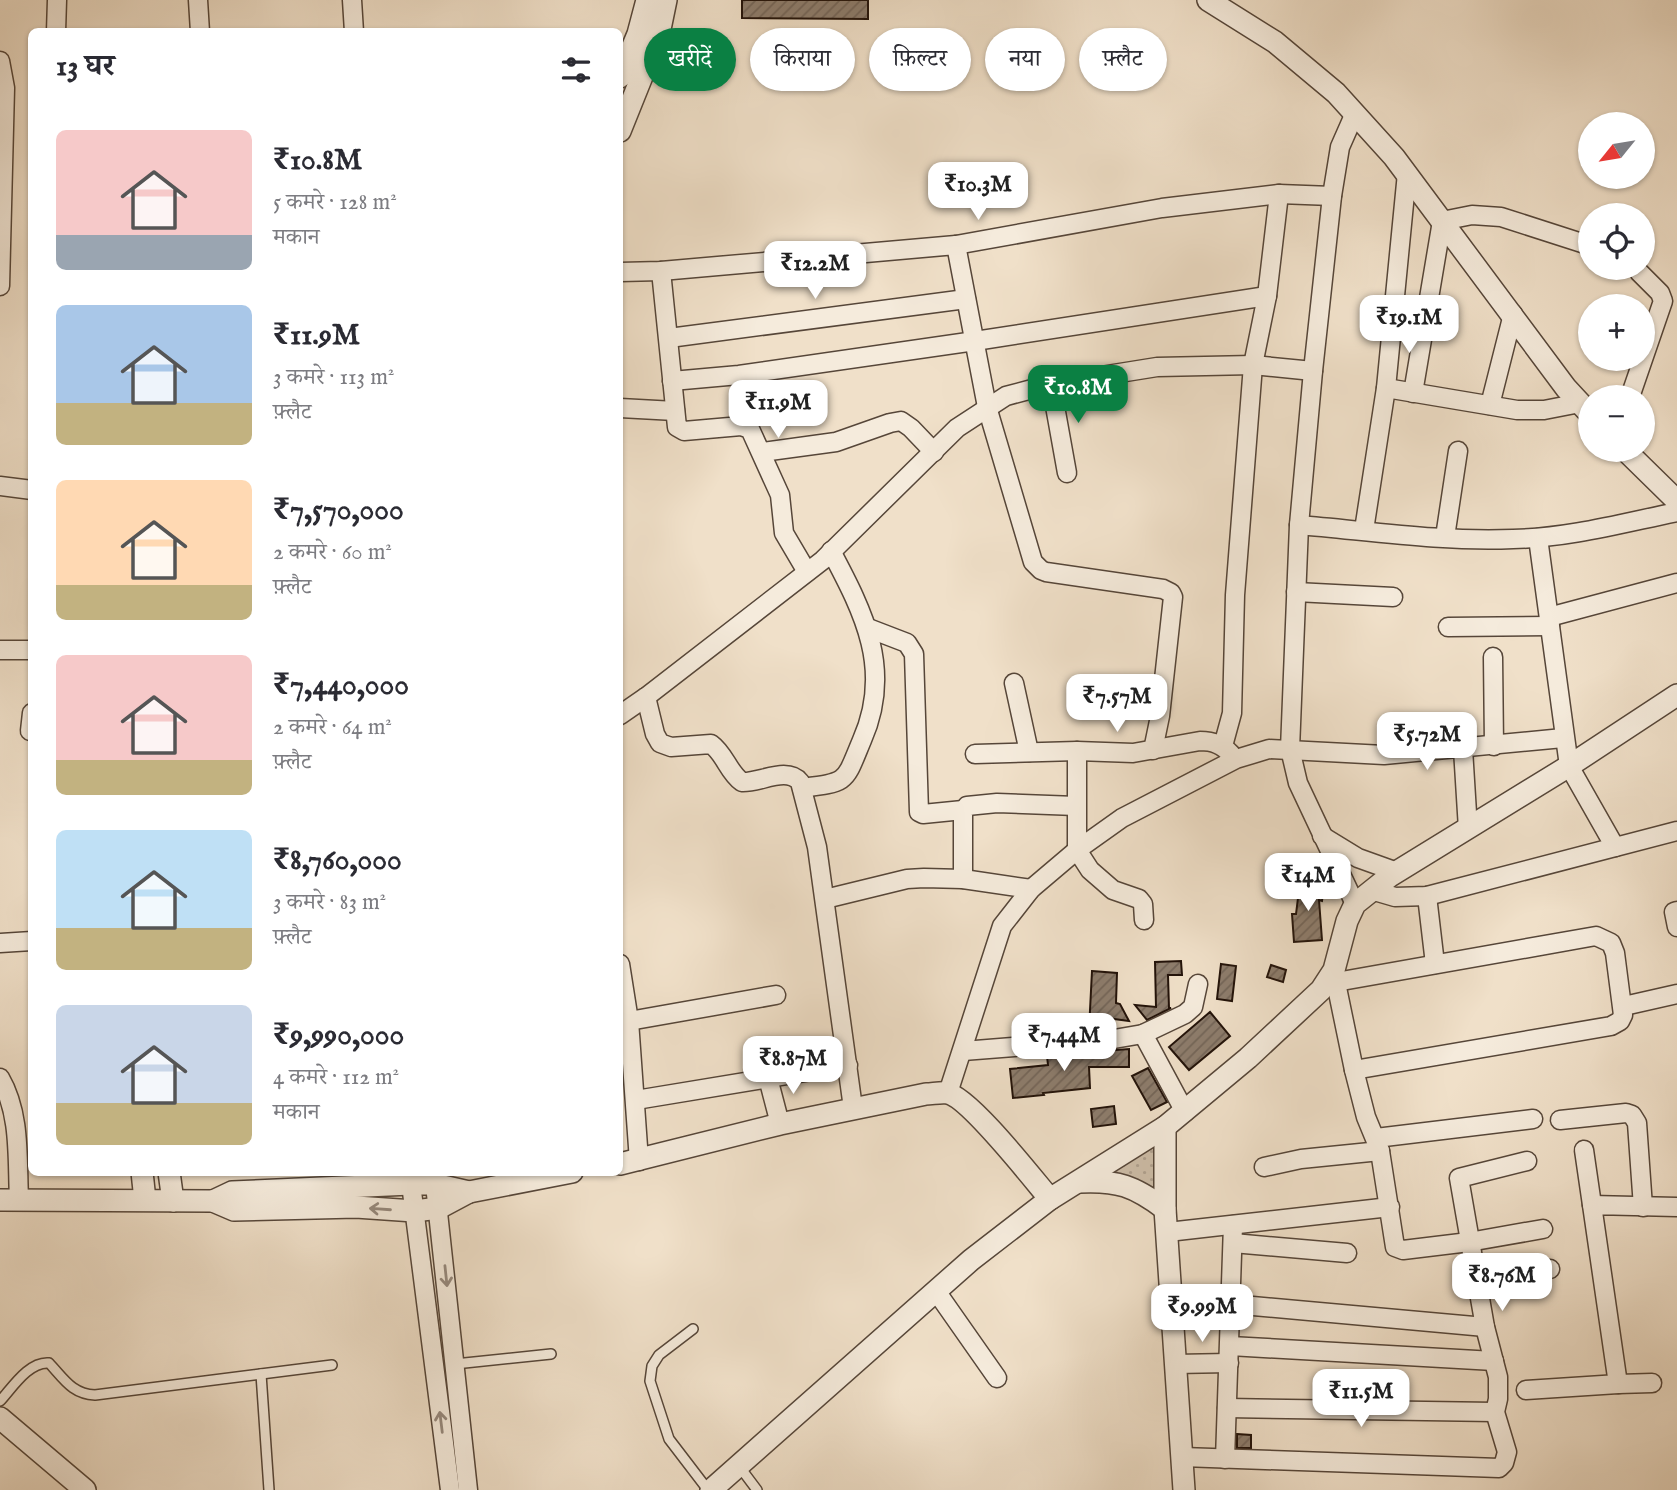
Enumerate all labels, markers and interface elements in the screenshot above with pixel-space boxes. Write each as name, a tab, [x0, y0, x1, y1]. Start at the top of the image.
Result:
chip: खरीदें	[644, 28, 736, 91]
chip: किराया	[750, 28, 855, 91]
chip: फ़िल्टर	[869, 28, 971, 91]
chip: नया	[985, 28, 1065, 91]
chip: फ़्लैट	[1079, 28, 1167, 91]
text: 13 घर	[56, 48, 115, 86]
icon: filters	[557, 51, 595, 89]
north arrow	[1578, 112, 1656, 189]
map controls	[1578, 112, 1655, 462]
text: ₹10.8M	[273, 142, 362, 180]
icon: home	[112, 158, 196, 242]
pin: ₹10.3M	[921, 162, 1035, 222]
text: ₹10.3M	[944, 170, 1012, 199]
text: 5 कमरे · 128 m²	[273, 188, 397, 217]
button: locate	[1578, 203, 1655, 280]
text: मकान	[273, 223, 320, 252]
pin: ₹12.2M	[758, 242, 872, 301]
text: ₹12.2M	[780, 249, 850, 278]
button: +	[1578, 294, 1655, 371]
pin: ₹19.1M	[1352, 296, 1466, 355]
text: ₹19.1M	[1376, 303, 1442, 332]
text: ₹11.9M	[273, 317, 360, 355]
icon: home	[112, 333, 196, 417]
text: 3 कमरे · 113 m²	[273, 363, 394, 392]
pin: ₹10.8M	[1021, 366, 1135, 425]
text: ₹10.8M	[1044, 373, 1112, 402]
pin: ₹11.9M	[721, 380, 835, 440]
button: −	[1578, 385, 1655, 462]
text: ₹11.9M	[745, 388, 811, 417]
text: फ़्लैट	[273, 398, 311, 427]
text: ₹7,570,000	[273, 492, 404, 530]
icon: home	[112, 508, 196, 592]
text: 2 कमरे · 60 m²	[273, 538, 392, 567]
text: फ़्लैट	[273, 573, 311, 602]
text: ₹7,440,000	[273, 667, 409, 705]
pin: ₹7.57M	[1060, 674, 1174, 734]
text: ₹7.57M	[1082, 682, 1152, 711]
icon: home	[112, 683, 196, 767]
pin: ₹5.72M	[1370, 712, 1484, 772]
text: 2 कमरे · 64 m²	[273, 713, 392, 742]
text: ₹5.72M	[1393, 720, 1461, 749]
text: फ़्लैट	[273, 748, 311, 777]
text: ₹8,760,000	[273, 842, 402, 880]
pin: ₹14M	[1267, 853, 1349, 913]
icon: home	[112, 858, 196, 942]
text: ₹14M	[1281, 861, 1335, 890]
text: 3 कमरे · 83 m²	[273, 888, 386, 917]
text: फ़्लैट	[273, 923, 311, 952]
pin: ₹7.44M	[1007, 1014, 1121, 1073]
text: ₹9,990,000	[273, 1017, 404, 1055]
text: ₹7.44M	[1027, 1021, 1101, 1050]
icon: home	[112, 1033, 196, 1117]
pin: ₹8.87M	[736, 1036, 850, 1096]
text: ₹8.87M	[759, 1044, 827, 1073]
text: 4 कमरे · 112 m²	[273, 1063, 399, 1092]
text: मकान	[273, 1098, 320, 1127]
one-way arrow	[369, 1202, 392, 1215]
pin: ₹8.76M	[1445, 1254, 1559, 1313]
text: ₹8.76M	[1468, 1261, 1536, 1290]
one-way arrow	[440, 1264, 453, 1286]
pin: ₹9.99M	[1145, 1284, 1259, 1344]
text: ₹9.99M	[1167, 1292, 1237, 1321]
pin: ₹11.5M	[1304, 1370, 1418, 1429]
text: ₹11.5M	[1328, 1377, 1394, 1406]
one-way arrow	[435, 1411, 448, 1434]

